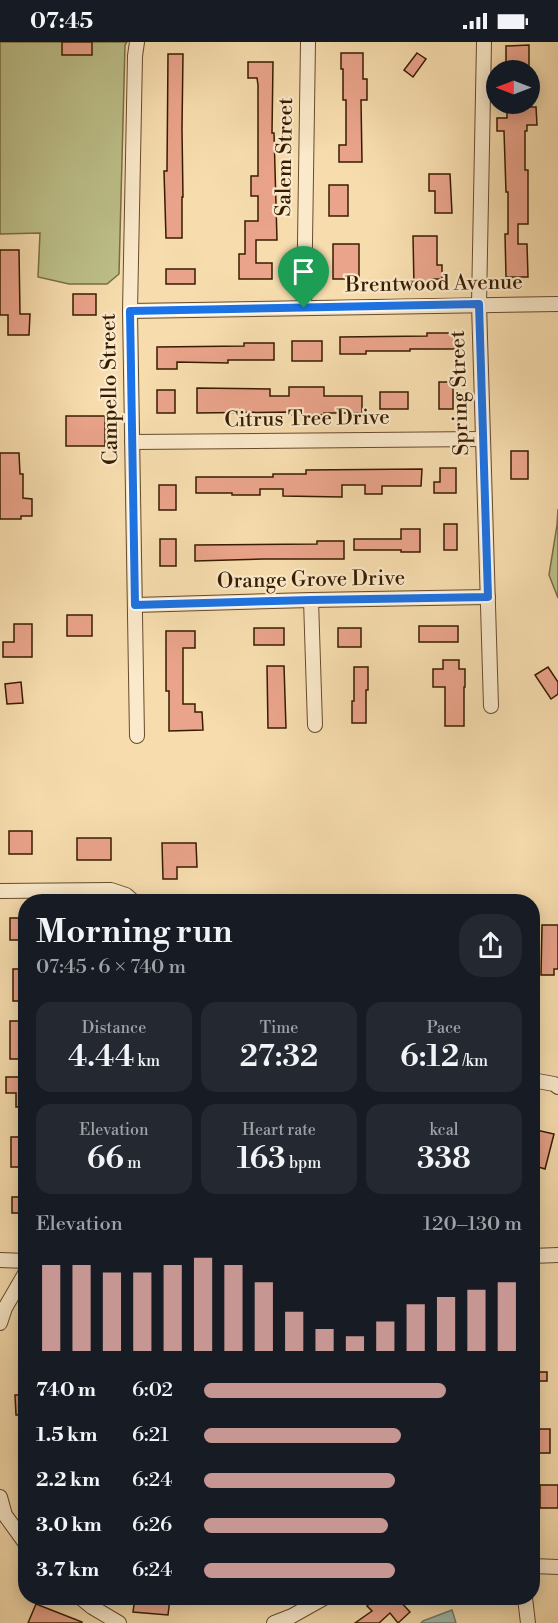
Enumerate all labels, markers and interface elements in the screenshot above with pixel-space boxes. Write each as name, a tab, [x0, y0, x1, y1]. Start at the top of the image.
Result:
text: 07:45	[30, 8, 93, 35]
north arrow	[486, 60, 540, 114]
map controls	[486, 60, 540, 114]
street label: Salem Street	[271, 97, 299, 217]
pin	[278, 246, 329, 308]
icon: arrive	[287, 255, 320, 288]
street label: Brentwood Avenue	[344, 269, 523, 299]
street label: Campello Street	[96, 312, 124, 465]
street label: Spring Street	[445, 329, 475, 456]
street label: Citrus Tree Drive	[224, 405, 390, 433]
street label: Orange Grove Drive	[217, 565, 405, 595]
text: Morning run	[36, 912, 233, 953]
button: share	[459, 914, 522, 977]
text: 07:45 · 6 × 740 m	[36, 955, 186, 980]
text: Distance	[82, 1018, 146, 1038]
text: Time	[260, 1018, 298, 1038]
text: Pace	[427, 1018, 461, 1038]
text: 4.44	[68, 1038, 134, 1076]
text: 27:32	[240, 1038, 318, 1076]
text: 6:12	[400, 1038, 459, 1076]
text: km	[134, 1051, 160, 1071]
text: /km	[459, 1051, 488, 1071]
text: Elevation	[79, 1120, 149, 1140]
text: Heart rate	[242, 1120, 316, 1140]
text: kcal	[429, 1120, 459, 1140]
text: 66	[87, 1140, 124, 1178]
text: 163	[237, 1140, 286, 1178]
text: 338	[417, 1140, 471, 1178]
text: m	[124, 1153, 141, 1173]
text: bpm	[286, 1153, 321, 1173]
text: Elevation	[36, 1212, 123, 1237]
text: 120–130 m	[423, 1212, 522, 1237]
text: 740 m	[36, 1378, 96, 1403]
text: 6:02	[132, 1378, 173, 1403]
text: 1.5 km	[36, 1423, 97, 1448]
text: 6:21	[132, 1423, 169, 1448]
text: 2.2 km	[36, 1468, 100, 1493]
text: 6:24	[132, 1468, 172, 1493]
text: 3.0 km	[36, 1513, 102, 1538]
text: 6:26	[132, 1513, 172, 1538]
text: 3.7 km	[36, 1558, 99, 1583]
text: 6:24	[132, 1558, 172, 1583]

